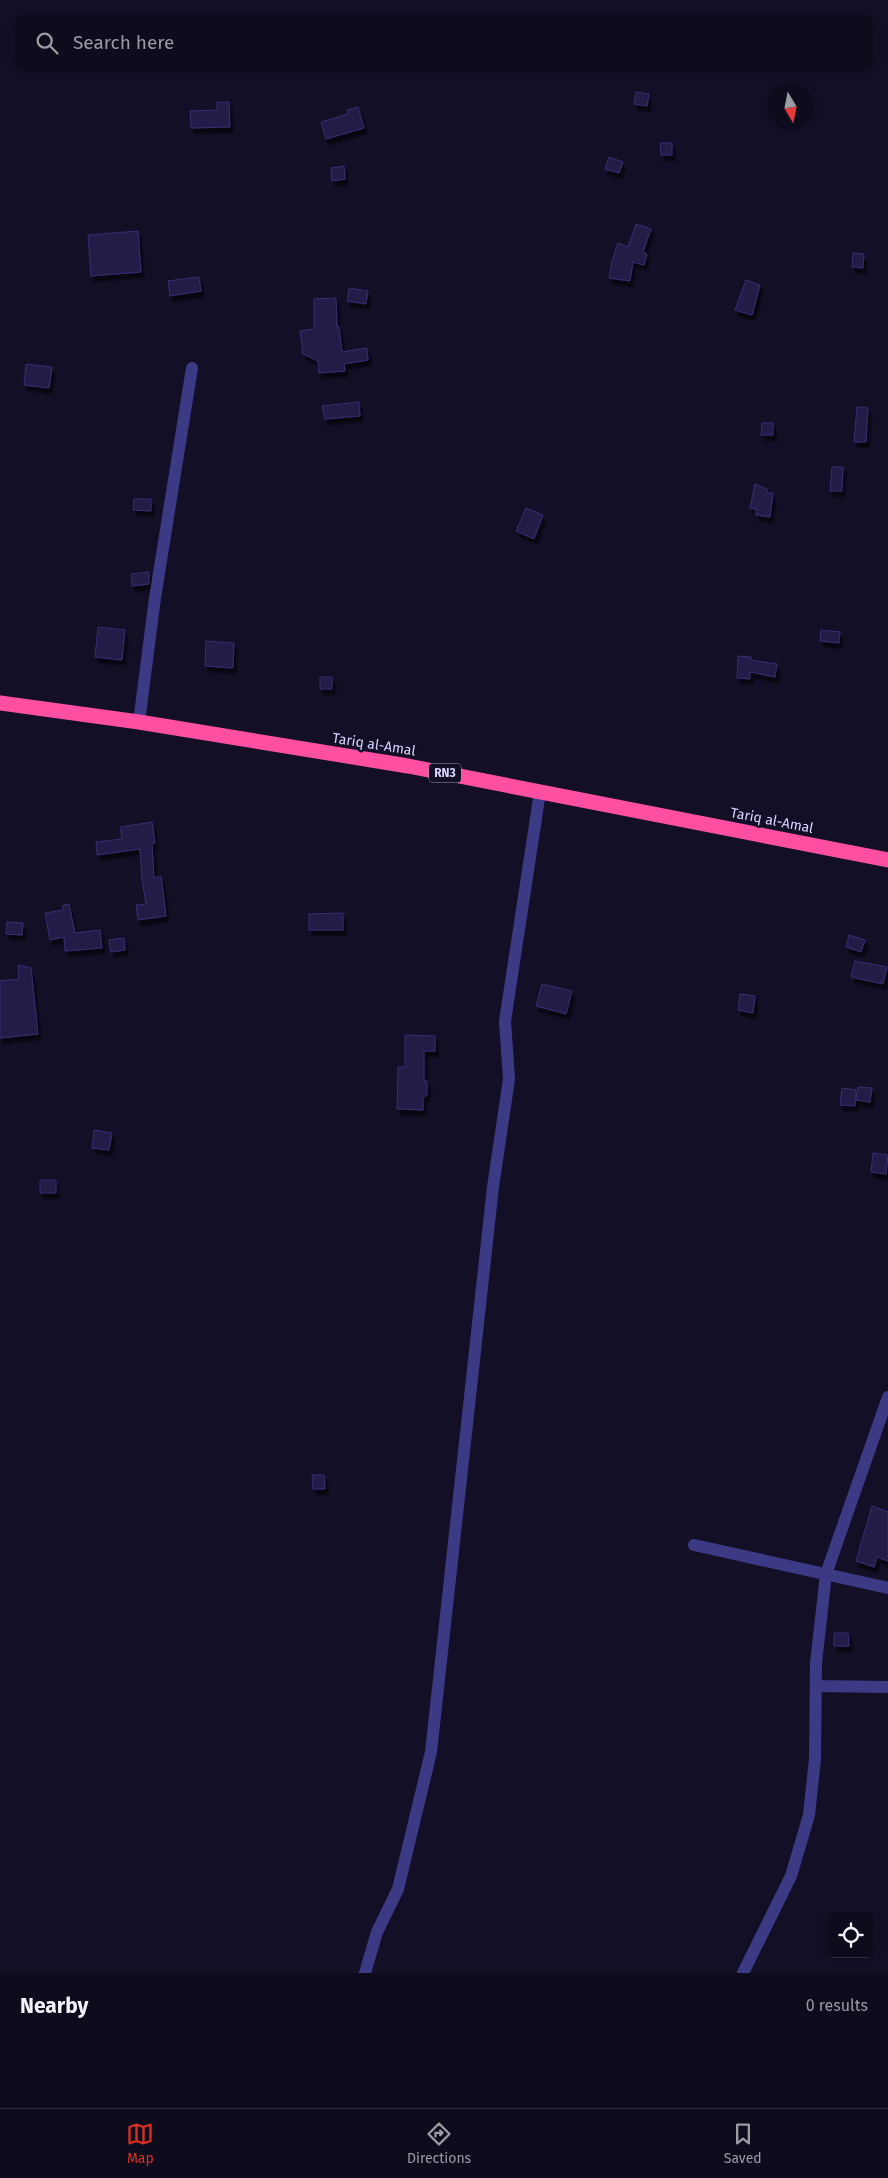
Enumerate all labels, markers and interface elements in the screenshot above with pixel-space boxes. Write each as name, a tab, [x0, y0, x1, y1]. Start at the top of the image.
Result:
search box	[15, 15, 873, 70]
icon: search	[33, 29, 61, 57]
text: Search here	[73, 31, 174, 54]
north arrow	[768, 85, 813, 130]
street label: Tariq al-Amal	[331, 730, 417, 759]
road number: RN3	[429, 764, 461, 782]
street label: Tariq al-Amal	[729, 804, 815, 837]
map controls	[828, 1913, 873, 1958]
button: locate	[828, 1913, 873, 1958]
text: Nearby	[20, 1993, 88, 2019]
text: 0 results	[806, 1996, 868, 2015]
tab: Map	[126, 2120, 154, 2167]
tab: Directions	[407, 2120, 471, 2167]
tab: Saved	[724, 2120, 762, 2167]

